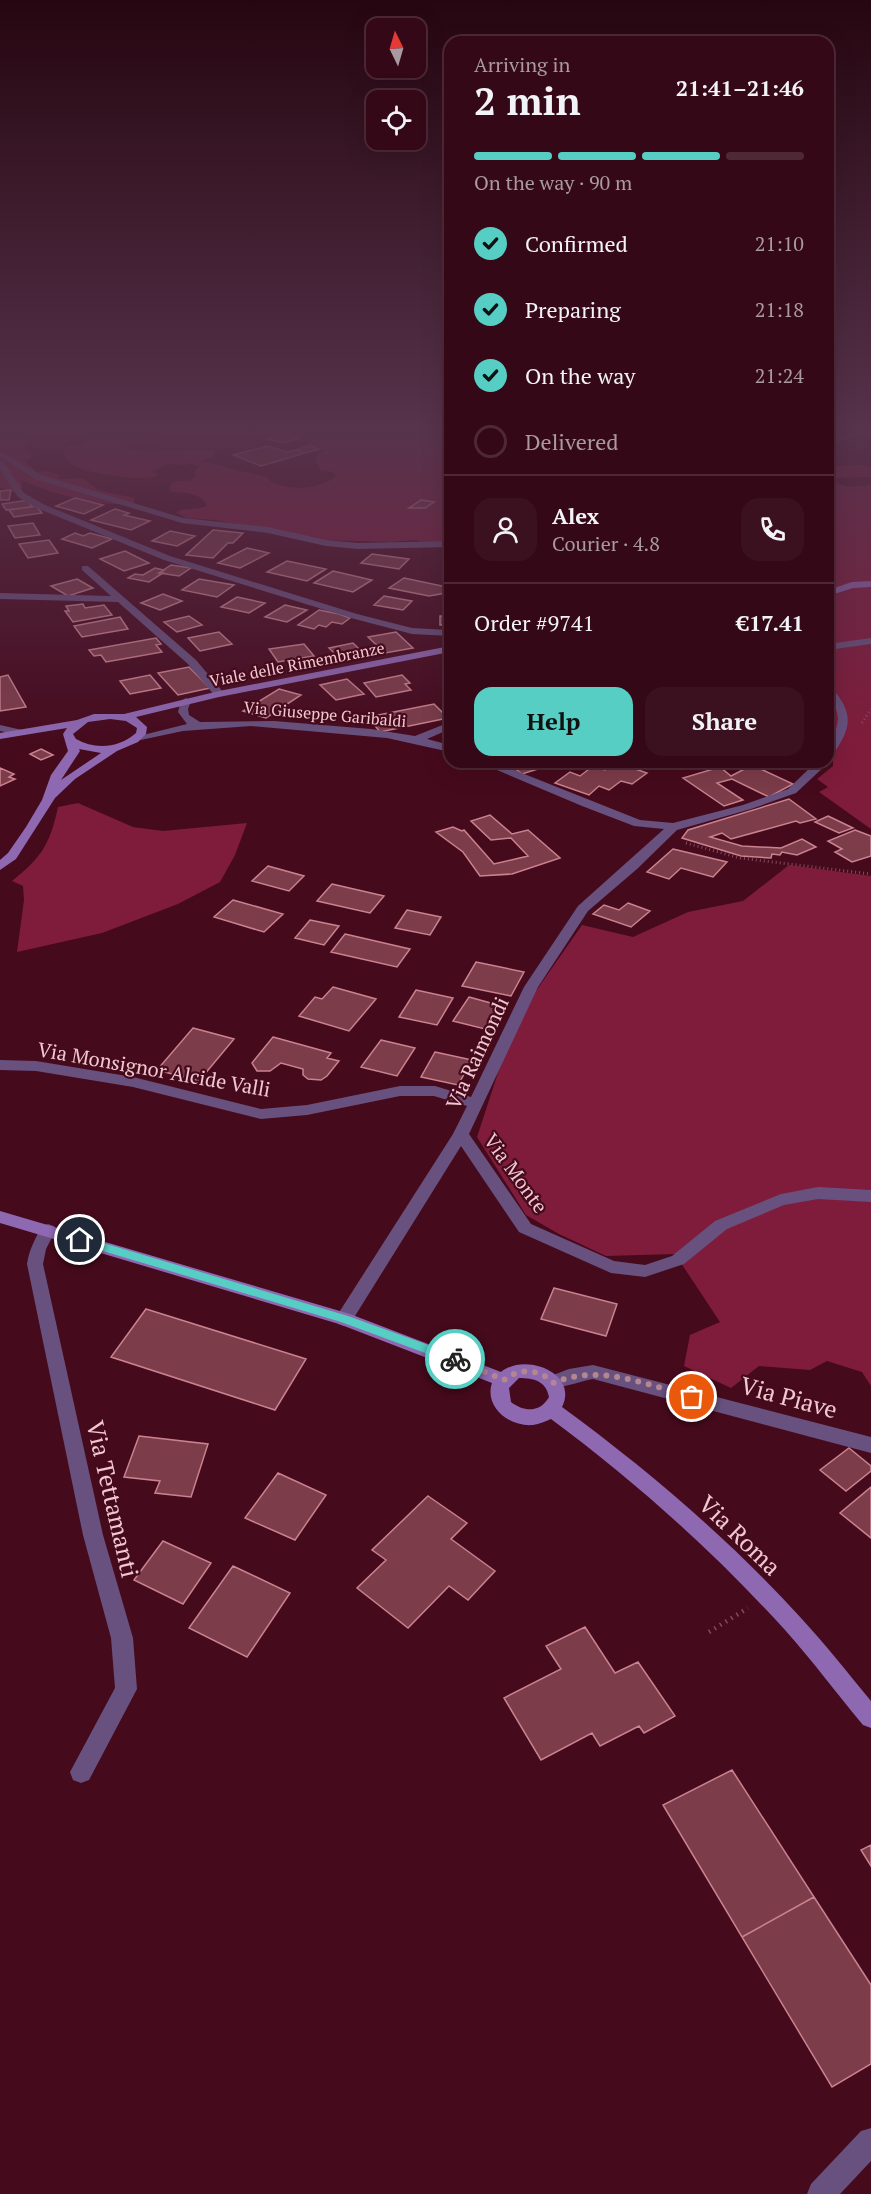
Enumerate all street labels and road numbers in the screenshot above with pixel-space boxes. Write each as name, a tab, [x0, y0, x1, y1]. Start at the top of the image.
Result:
street label: Viale delle Rimembranze	[208, 636, 386, 692]
street label: Via Giuseppe Garibaldi	[243, 696, 407, 732]
street label: Via Raimondi	[439, 993, 515, 1113]
street label: Via Monsignor Alcide Valli	[35, 1035, 273, 1103]
street label: Via Monte	[478, 1128, 554, 1218]
street label: Via Piave	[737, 1369, 841, 1425]
street label: Via Tettamanti	[79, 1417, 147, 1581]
street label: Via Roma	[692, 1488, 788, 1582]

